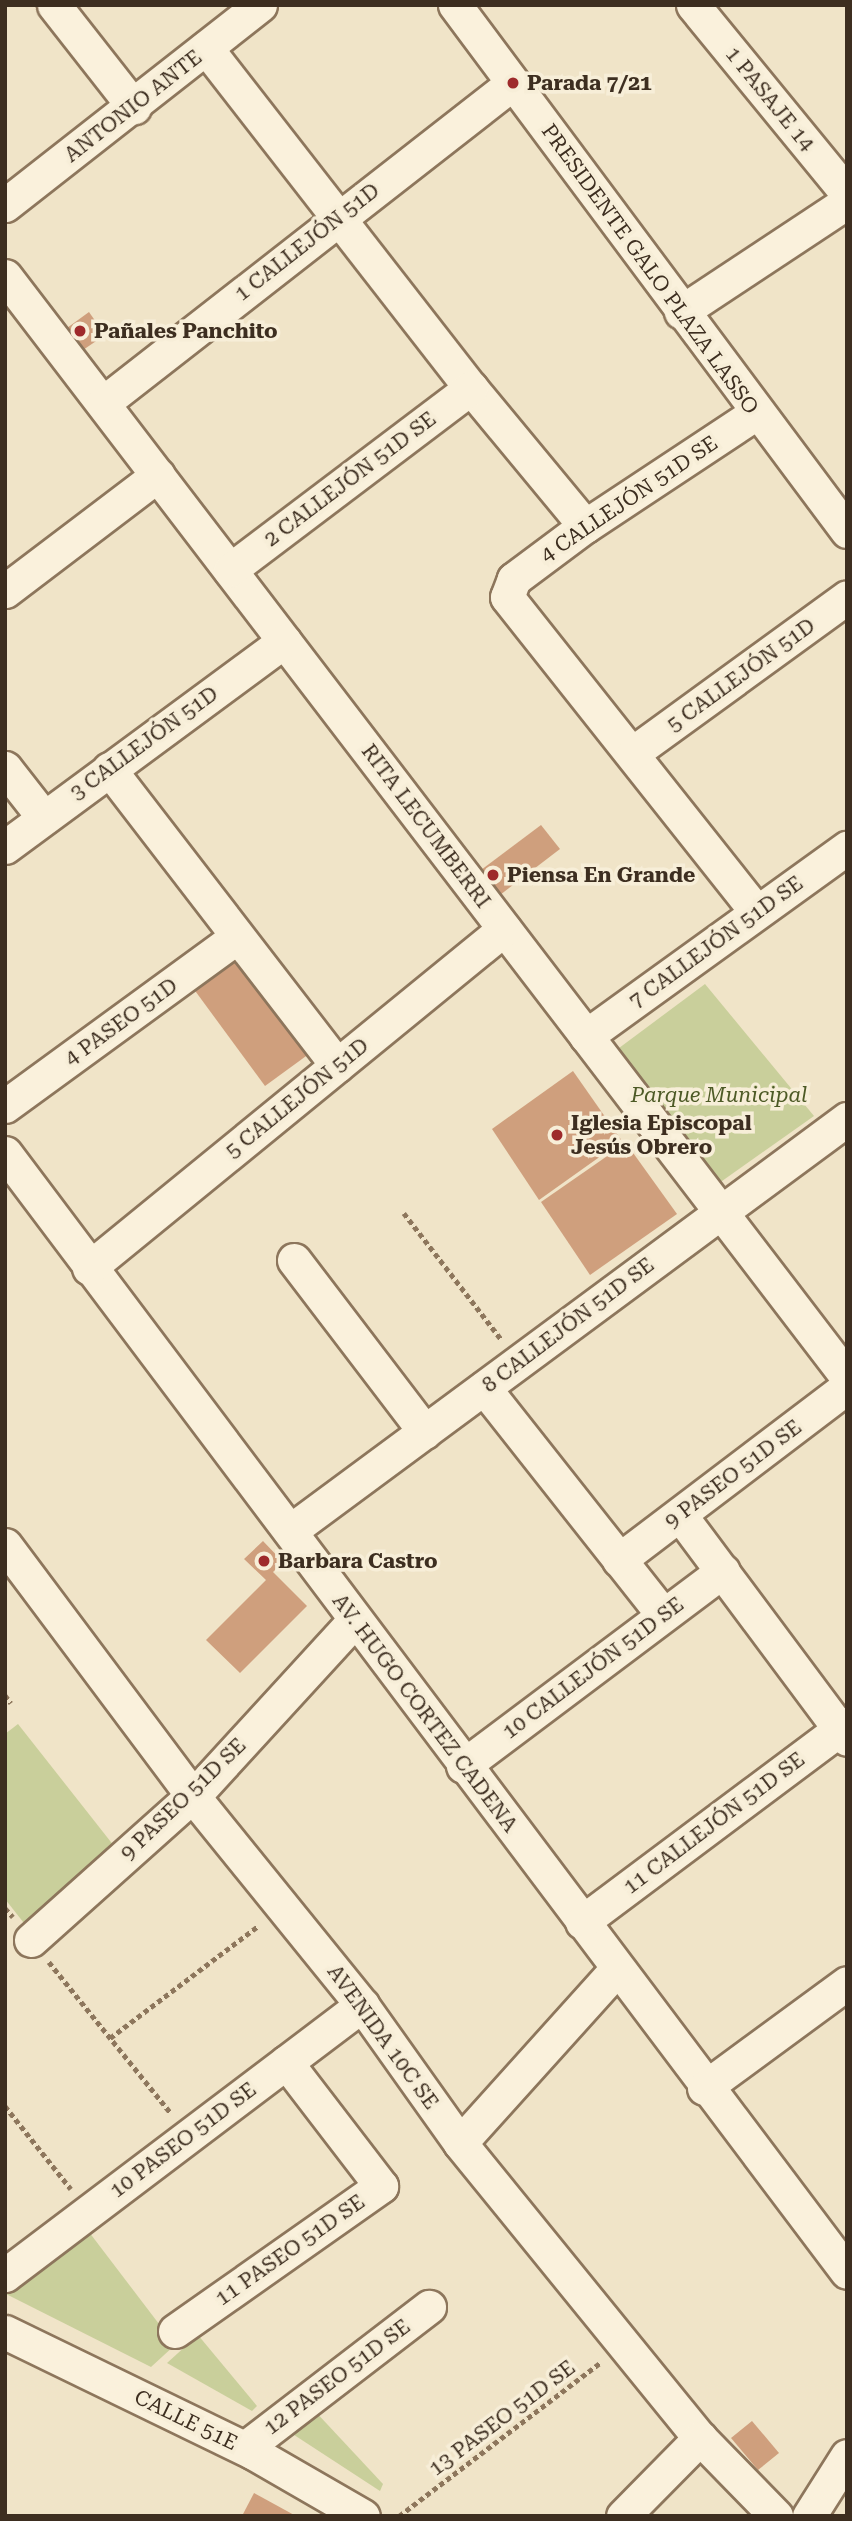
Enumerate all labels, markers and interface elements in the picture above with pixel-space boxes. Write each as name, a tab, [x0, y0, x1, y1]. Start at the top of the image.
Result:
street label: 1 PASAJE 14	[720, 42, 820, 156]
street label: ANTONIO ANTE	[59, 45, 207, 167]
place label: Parada 7/21	[527, 70, 652, 96]
marker: Parada 7/21	[505, 75, 521, 91]
street label: PRESIDENTE GALO PLAZA LASSO	[536, 119, 764, 419]
street label: 1 CALLEJÓN 51D	[230, 178, 384, 306]
place label: Pañales Panchito	[94, 318, 278, 344]
marker: Pañales Panchito	[72, 323, 88, 339]
street label: 2 CALLEJÓN 51D SE	[259, 406, 441, 552]
street label: 4 CALLEJÓN 51D SE	[536, 430, 722, 568]
street label: 5 CALLEJÓN 51D	[662, 613, 820, 737]
street label: 3 CALLEJÓN 51D	[65, 681, 223, 805]
street label: RITA LECUMBERRI	[356, 739, 496, 913]
place label: Piensa En Grande	[507, 862, 695, 888]
marker: Piensa En Grande	[485, 867, 501, 883]
street label: 7 CALLEJÓN 51D SE	[624, 871, 808, 1013]
street label: 4 PASEO 51D	[60, 973, 182, 1071]
street label: 5 CALLEJÓN 51D	[220, 1033, 374, 1163]
park label: Parque Municipal	[631, 1082, 807, 1108]
place label: Iglesia Episcopal Jesús Obrero	[571, 1110, 752, 1160]
marker: Iglesia Episcopal Jesús Obrero	[549, 1127, 565, 1143]
street label: 8 CALLEJÓN 51D SE	[477, 1252, 659, 1398]
street label: 9 PASEO 51D SE	[660, 1414, 806, 1534]
place label: Barbara Castro	[278, 1548, 438, 1574]
marker: Barbara Castro	[256, 1553, 272, 1569]
street label: AV. HUGO CORTEZ CADENA	[327, 1589, 523, 1837]
street label: 10 CALLEJÓN 51D SE	[497, 1592, 689, 1744]
street label: 9 PASEO 51D SE	[115, 1733, 251, 1865]
street label: 11 CALLEJÓN 51D SE	[618, 1747, 810, 1899]
street label: AVENIDA 10C SE	[322, 1960, 444, 2114]
street label: 10 PASEO 51D SE	[105, 2077, 261, 2203]
street label: 11 PASEO 51D SE	[210, 2189, 370, 2311]
street label: 12 PASEO 51D SE	[259, 2314, 415, 2440]
street label: 13 PASEO 51D SE	[424, 2355, 580, 2481]
street label: CALLE 51E	[130, 2384, 242, 2456]

